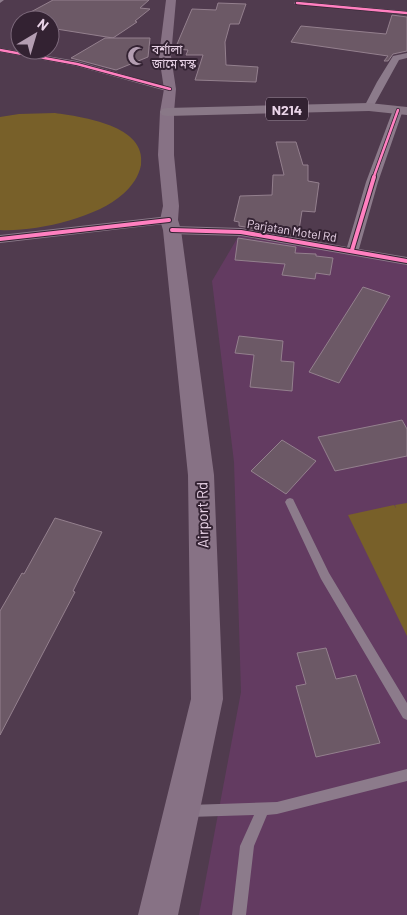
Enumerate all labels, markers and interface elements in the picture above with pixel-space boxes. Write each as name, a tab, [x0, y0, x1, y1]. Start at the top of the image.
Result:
north arrow	[10, 10, 60, 60]
text: N	[34, 15, 52, 34]
place label: বর্শালা জামে মস্ক	[151, 42, 197, 70]
mosque icon: বর্শালা জামে মস্ক	[126, 45, 148, 67]
road number: N214	[266, 98, 308, 120]
street label: Parjatan Motel Rd	[246, 216, 338, 244]
street label: Airport Rd	[192, 482, 212, 548]

